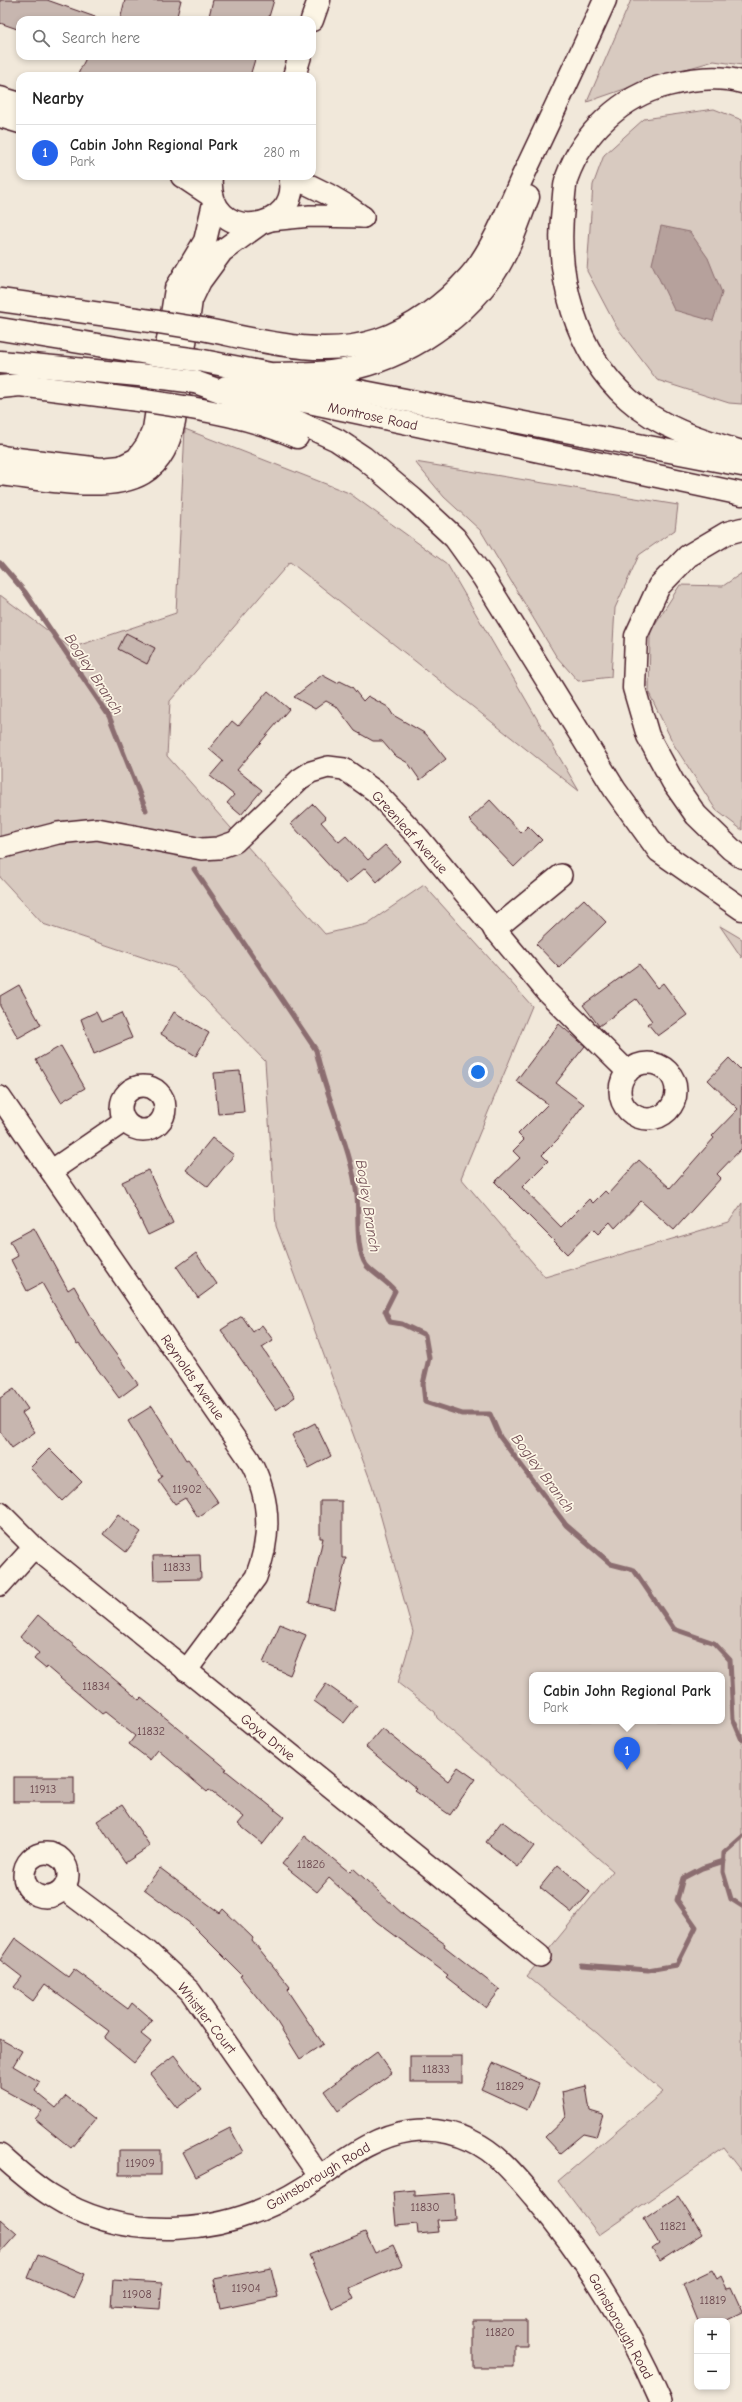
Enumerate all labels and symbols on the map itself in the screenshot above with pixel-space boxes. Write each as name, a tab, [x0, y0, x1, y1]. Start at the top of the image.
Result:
street label: Montrose Road	[327, 399, 419, 434]
water label: Bogley Branch	[61, 630, 127, 718]
street label: Greenleaf Avenue	[368, 787, 451, 877]
your location	[468, 1062, 488, 1082]
water label: Bogley Branch	[352, 1158, 384, 1254]
street label: Reynolds Avenue	[157, 1331, 228, 1423]
water label: Bogley Branch	[508, 1430, 578, 1516]
house number: 11902	[172, 1482, 202, 1496]
house number: 11833	[163, 1560, 191, 1574]
house number: 11834	[82, 1679, 110, 1693]
street label: Goya Drive	[237, 1710, 298, 1765]
house number: 11832	[137, 1724, 165, 1738]
pin: 1	[614, 1737, 640, 1770]
house number: 11913	[30, 1782, 56, 1796]
house number: 11826	[297, 1857, 325, 1871]
street label: Whistler Court	[174, 1979, 240, 2058]
house number: 11833	[422, 2062, 450, 2076]
house number: 11829	[496, 2079, 524, 2093]
street label: Gainsborough Road	[263, 2139, 373, 2214]
house number: 11909	[125, 2156, 155, 2170]
house number: 11830	[410, 2200, 440, 2214]
house number: 11821	[660, 2219, 687, 2233]
street label: Gainsborough Road	[584, 2270, 657, 2382]
house number: 11904	[232, 2281, 261, 2295]
house number: 11908	[122, 2287, 152, 2301]
house number: 11819	[700, 2293, 726, 2307]
house number: 11820	[485, 2325, 515, 2339]

